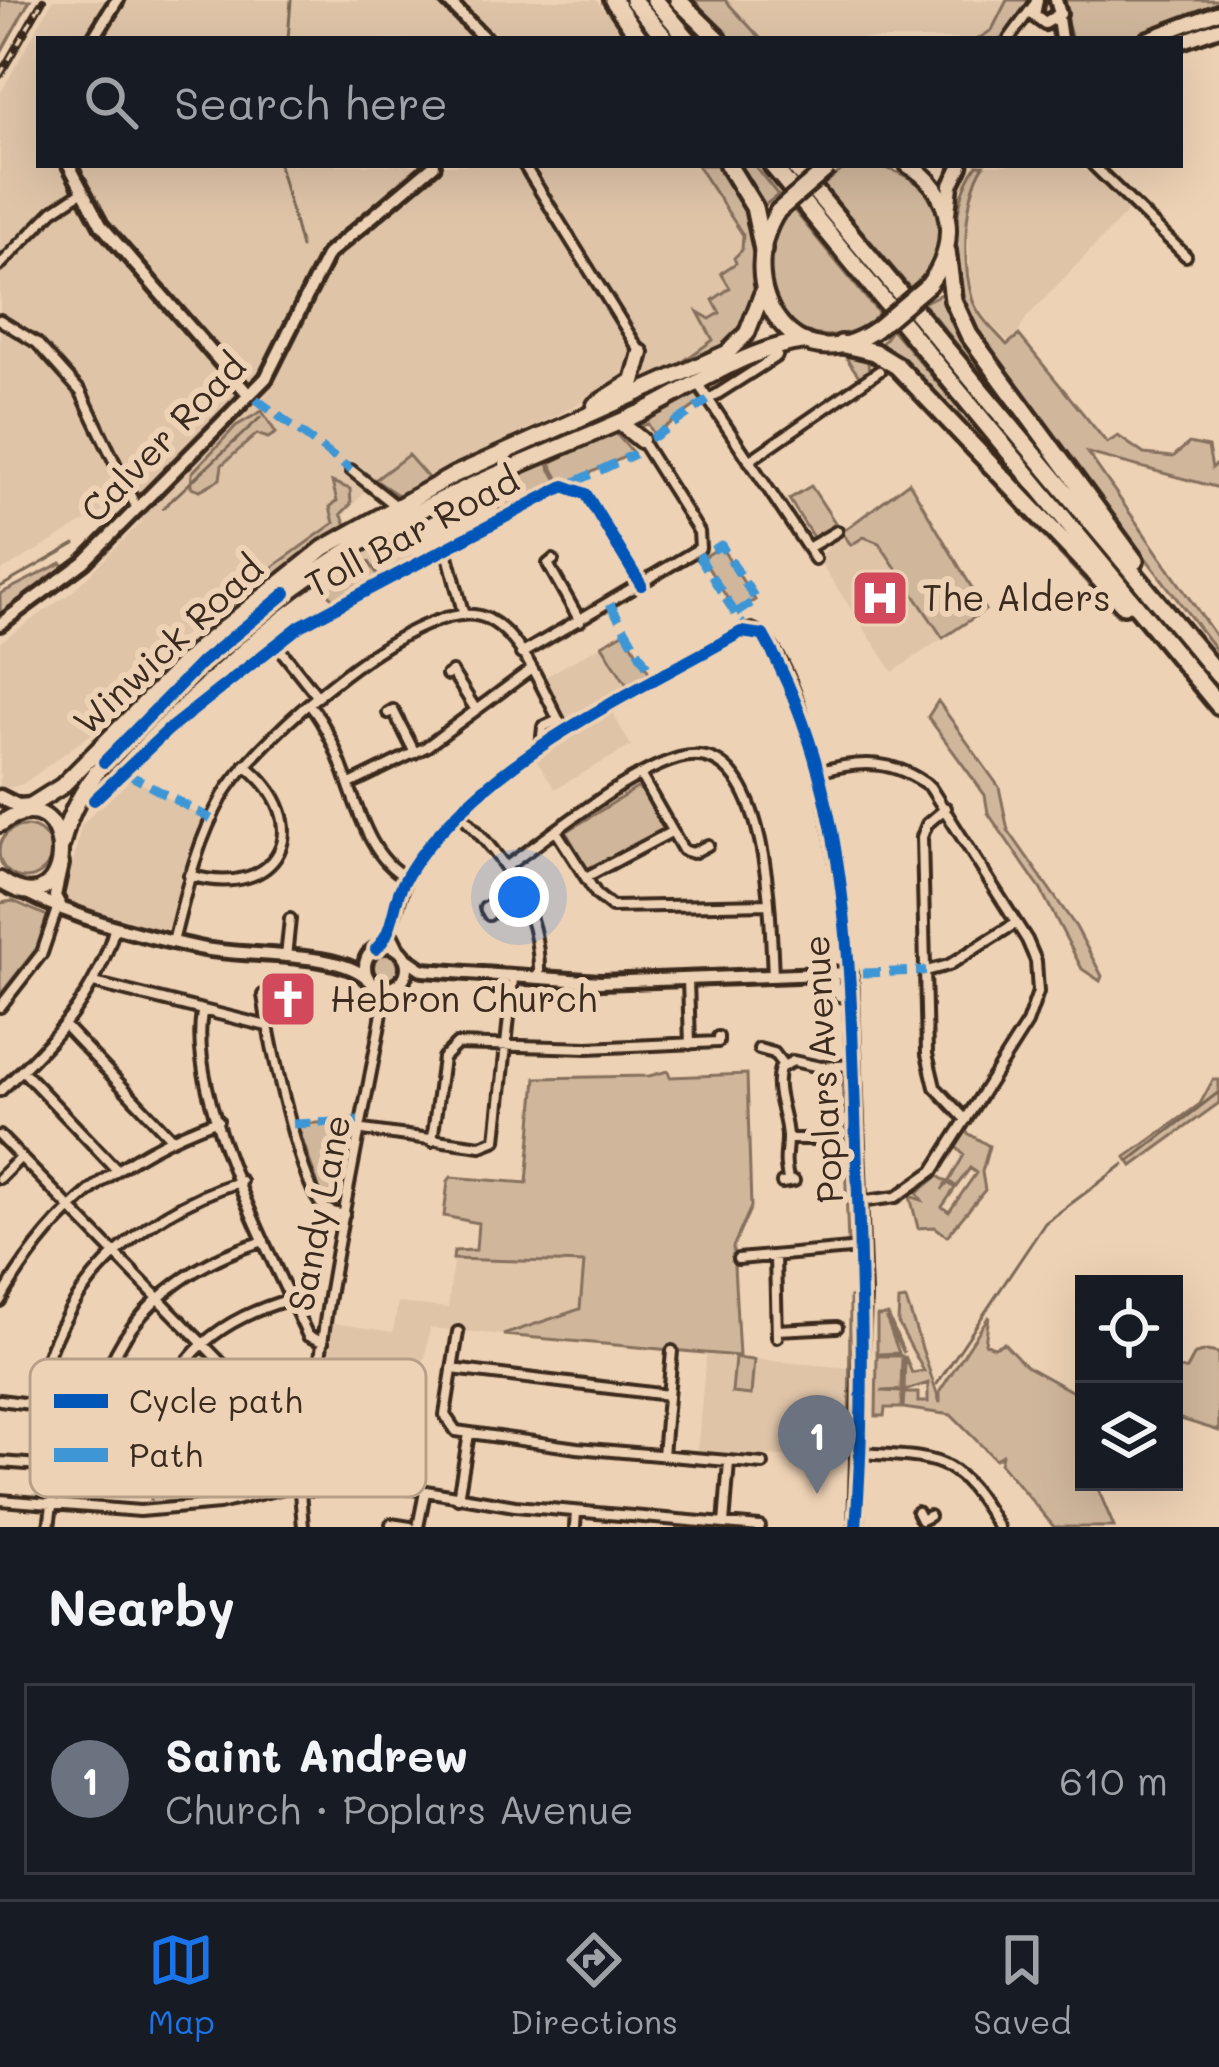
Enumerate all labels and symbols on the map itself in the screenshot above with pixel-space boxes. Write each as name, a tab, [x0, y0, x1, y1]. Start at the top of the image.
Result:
street label: Calver Road	[69, 342, 254, 532]
street label: Toll Bar Road	[296, 455, 526, 607]
street label: Winwick Road	[62, 544, 272, 744]
hospital icon: The Alders	[849, 567, 911, 629]
place label: The Alders	[922, 573, 1111, 620]
your location	[489, 867, 549, 927]
street label: Poplars Avenue	[791, 934, 852, 1204]
church icon: Hebron Church	[257, 968, 319, 1030]
place label: Hebron Church	[330, 974, 597, 1021]
street label: Sandy Lane	[275, 1110, 361, 1315]
legend	[30, 1359, 426, 1497]
text: Cycle path	[129, 1378, 303, 1422]
pin: 1	[778, 1395, 856, 1494]
text: Path	[129, 1432, 203, 1475]

